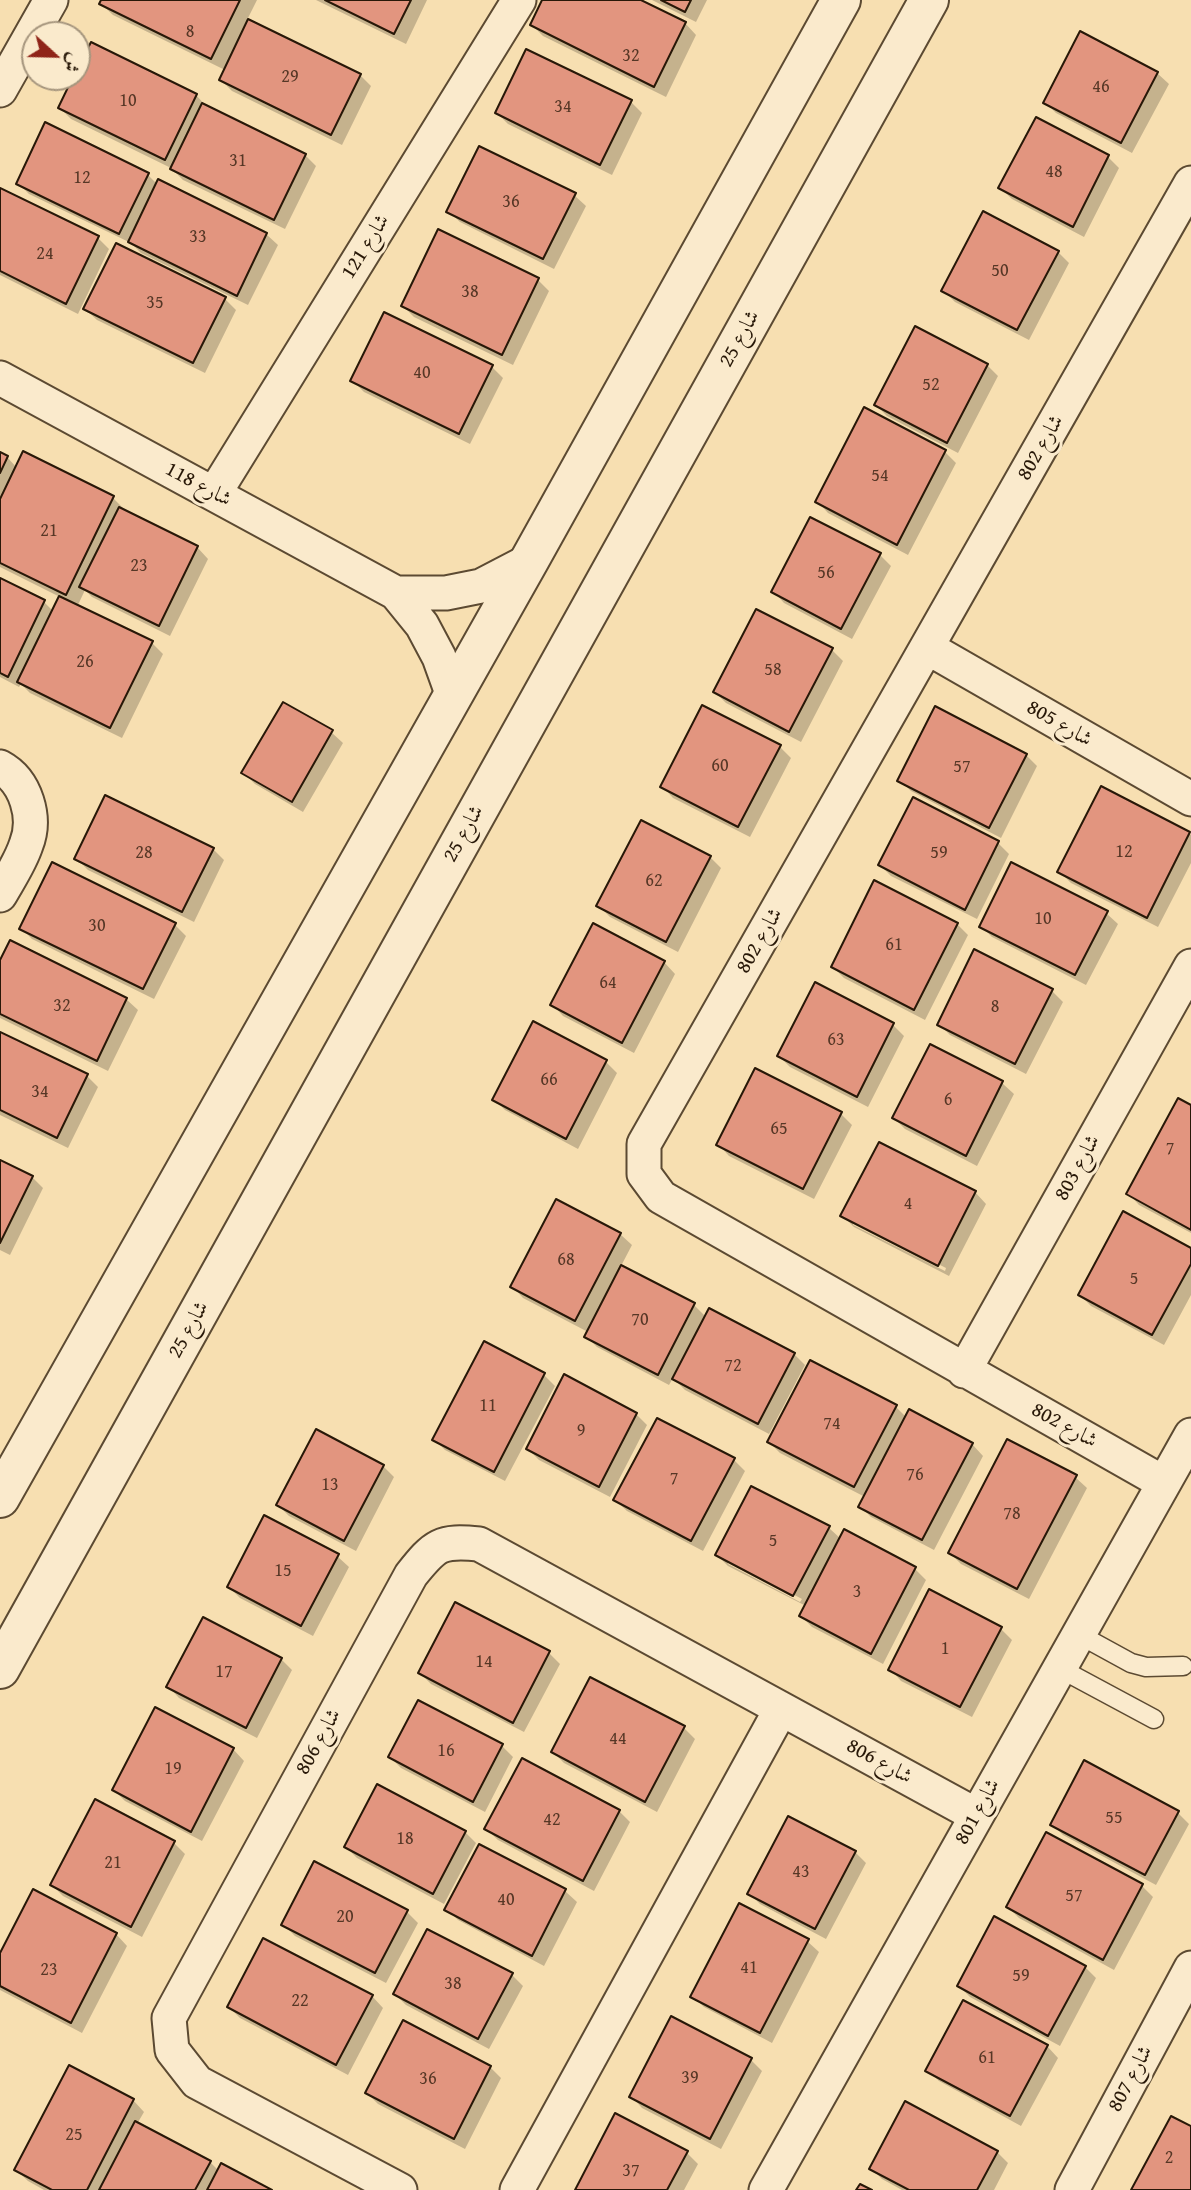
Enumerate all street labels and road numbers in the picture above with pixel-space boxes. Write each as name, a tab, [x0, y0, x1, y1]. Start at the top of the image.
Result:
street label: شارع 121	[336, 210, 396, 284]
street label: شارع 25	[714, 306, 766, 372]
street label: شارع 802	[1012, 411, 1070, 485]
street label: شارع 118	[161, 457, 235, 513]
street label: شارع 805	[1022, 695, 1096, 753]
street label: شارع 25	[438, 801, 490, 867]
street label: شارع 802	[731, 904, 789, 978]
street label: شارع 803	[1050, 1131, 1106, 1205]
street label: شارع 25	[163, 1297, 215, 1363]
street label: شارع 802	[1027, 1398, 1101, 1454]
street label: شارع 806	[291, 1705, 347, 1779]
street label: شارع 806	[842, 1734, 916, 1790]
street label: شارع 801	[950, 1775, 1006, 1849]
street label: شارع 807	[1103, 2042, 1159, 2116]

